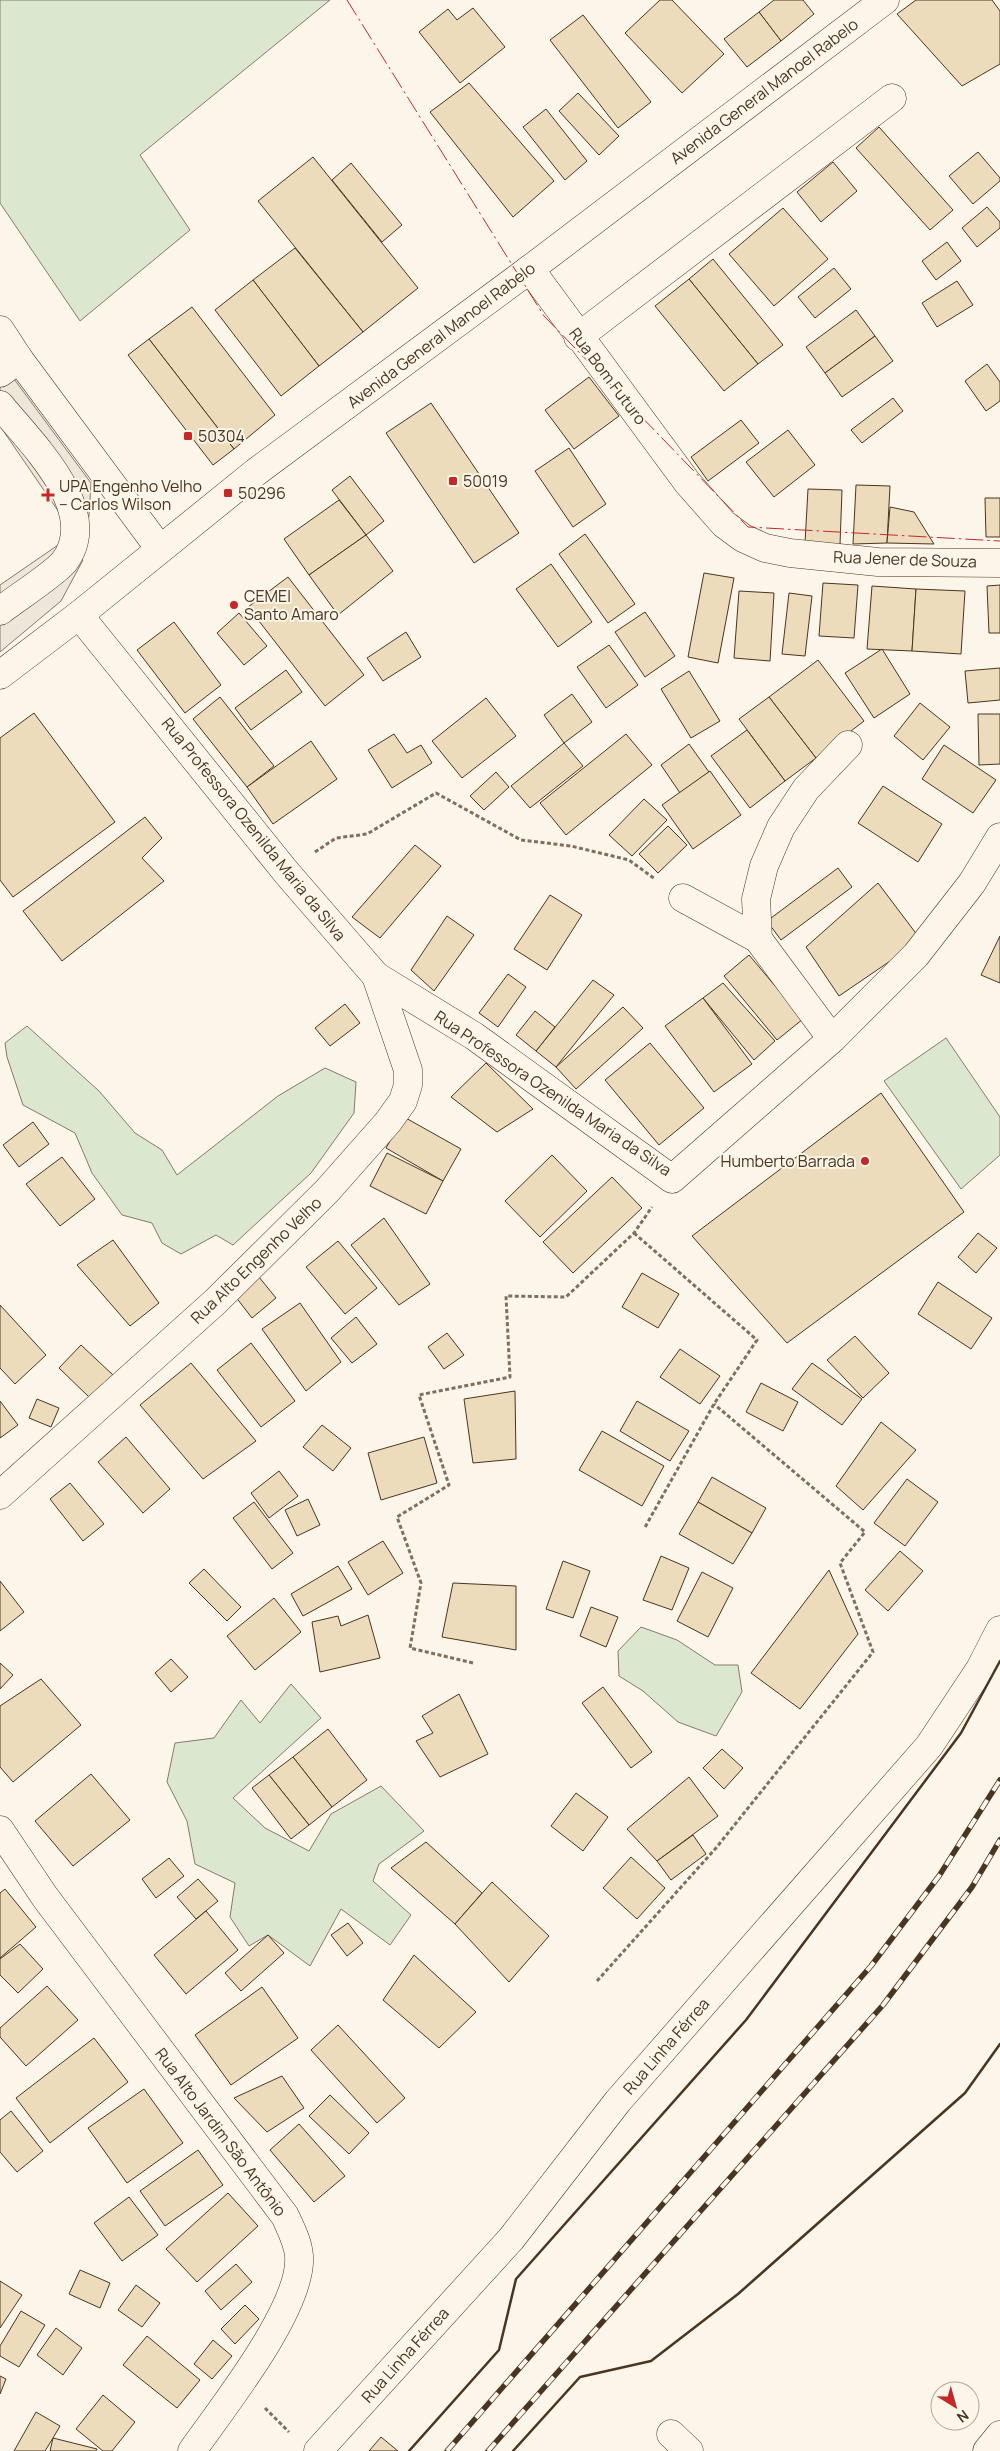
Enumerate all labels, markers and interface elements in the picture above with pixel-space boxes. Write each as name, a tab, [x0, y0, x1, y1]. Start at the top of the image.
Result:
street label: Avenida General Manoel Rabelo	[665, 13, 863, 169]
street label: Avenida General Manoel Rabelo	[342, 257, 540, 413]
street label: Rua Bom Futuro	[564, 323, 652, 429]
place label: 50304	[198, 425, 245, 447]
marker: 50304	[182, 430, 194, 442]
place label: 50019	[463, 470, 508, 492]
place label: UPA Engenho Velho – Carlos Wilson	[59, 475, 202, 515]
marker: 50019	[447, 475, 459, 487]
place label: 50296	[238, 482, 286, 504]
marker: 50296	[222, 487, 234, 499]
marker: UPA Engenho Velho – Carlos Wilson	[41, 488, 55, 502]
street label: Rua Jener de Souza	[833, 545, 977, 573]
place label: CEMEI Santo Amaro	[244, 585, 339, 625]
marker: CEMEI Santo Amaro	[228, 599, 240, 611]
street label: Rua Professora Ozenilda Maria da Silva	[157, 713, 351, 945]
street label: Rua Professora Ozenilda Maria da Silva	[430, 1005, 676, 1181]
place label: Humberto Barrada	[720, 1150, 855, 1172]
marker: Humberto Barrada	[859, 1155, 871, 1167]
street label: Rua Alto Engenho Velho	[186, 1192, 326, 1328]
street label: Rua Linha Férrea	[618, 1993, 714, 2099]
street label: Rua Alto Jardim São Antônio	[150, 2043, 292, 2221]
street label: Rua Linha Férrea	[356, 2303, 454, 2407]
north arrow	[930, 2381, 980, 2431]
text: N	[953, 2406, 973, 2427]

